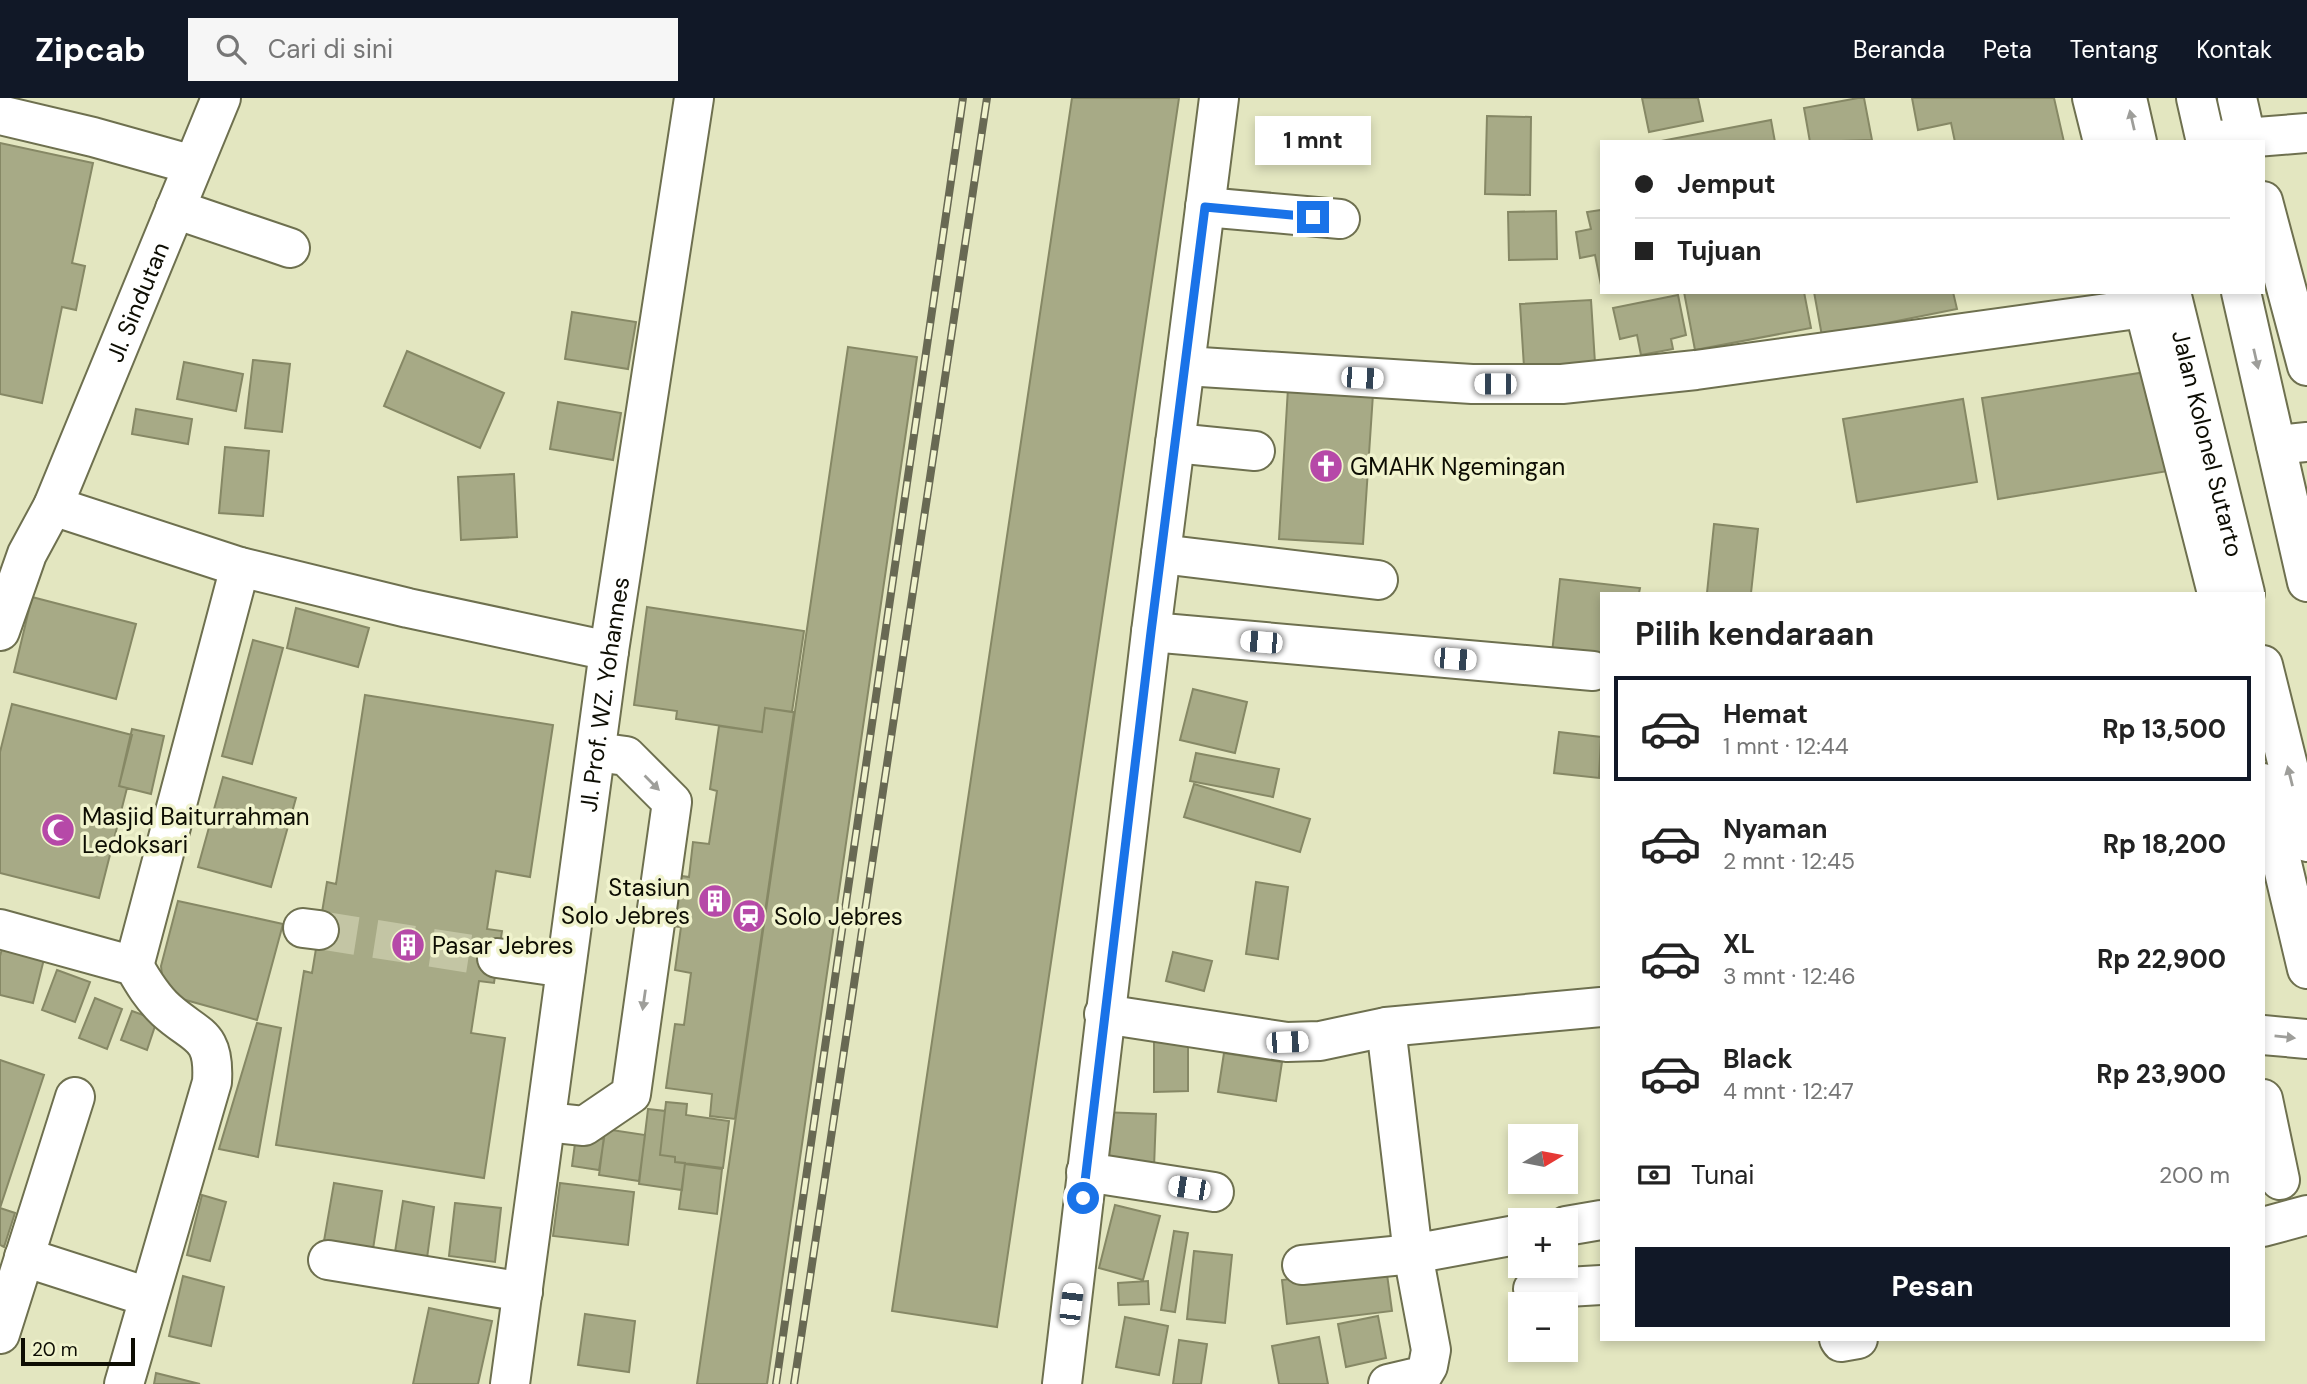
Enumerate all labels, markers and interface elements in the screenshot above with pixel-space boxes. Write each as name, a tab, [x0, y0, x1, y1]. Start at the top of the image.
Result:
search box	[188, 18, 678, 81]
text: Zipcab	[35, 28, 146, 71]
icon: search	[212, 30, 250, 68]
text: Cari di sini	[268, 32, 393, 66]
text: Beranda	[1853, 34, 1945, 65]
text: Peta	[1983, 34, 2032, 65]
text: Tentang	[2070, 34, 2158, 65]
text: Kontak	[2196, 34, 2272, 65]
one-way arrow	[2126, 109, 2137, 131]
callout: 1 mnt	[1255, 116, 1371, 164]
text: 1 mnt	[1283, 125, 1343, 155]
text: Jemput	[1677, 167, 1776, 201]
route end	[1297, 201, 1329, 233]
text: Tujuan	[1677, 234, 1762, 268]
street label: Jl. Sindutan	[99, 237, 176, 366]
street label: Jalan Kolonel Sutarto	[2165, 327, 2251, 560]
one-way arrow	[2251, 348, 2262, 370]
car	[1341, 366, 1384, 390]
car	[1475, 374, 1517, 395]
church icon: GMAHK Ngemingan	[1307, 447, 1345, 485]
place label: GMAHK Ngemingan	[1350, 451, 1565, 482]
street label: Jl. Prof. WZ. Yohannes	[572, 574, 636, 814]
text: Pilih kendaraan	[1635, 613, 1874, 655]
car	[1240, 630, 1283, 654]
car	[1434, 647, 1477, 671]
icon: car	[1639, 697, 1702, 760]
text: Hemat	[1723, 697, 1808, 731]
text: Rp 13,500	[2102, 712, 2226, 746]
text: 1 mnt · 12:44	[1723, 731, 1849, 761]
one-way arrow	[2285, 765, 2296, 787]
one-way arrow	[644, 774, 661, 791]
place label: Masjid Baiturrahman Ledoksari	[82, 801, 310, 860]
mosque icon: Masjid Baiturrahman Ledoksari	[39, 811, 77, 849]
icon: car	[1639, 812, 1702, 875]
text: Nyaman	[1723, 812, 1828, 846]
text: Rp 18,200	[2103, 827, 2226, 861]
text: 2 mnt · 12:45	[1723, 846, 1855, 876]
place label: Stasiun Solo Jebres	[561, 872, 690, 931]
building icon: Stasiun Solo Jebres	[696, 882, 734, 920]
station icon: Solo Jebres	[730, 897, 768, 935]
place label: Solo Jebres	[774, 901, 903, 932]
building icon: Pasar Jebres	[389, 926, 427, 964]
icon: car	[1639, 927, 1702, 990]
text: XL	[1723, 927, 1755, 961]
place label: Pasar Jebres	[432, 930, 574, 961]
text: Rp 22,900	[2097, 942, 2226, 976]
text: 3 mnt · 12:46	[1723, 961, 1856, 991]
one-way arrow	[638, 989, 649, 1011]
car	[1266, 1031, 1309, 1053]
one-way arrow	[2274, 1032, 2296, 1043]
icon: car	[1639, 1042, 1702, 1105]
text: Black	[1723, 1042, 1793, 1076]
text: Rp 23,900	[2096, 1057, 2226, 1091]
text: 4 mnt · 12:47	[1723, 1076, 1854, 1106]
north arrow	[1508, 1124, 1578, 1194]
map controls	[1508, 1124, 1578, 1362]
icon: cash	[1635, 1156, 1673, 1194]
text: Tunai	[1691, 1158, 1755, 1192]
text: 200 m	[2159, 1160, 2230, 1190]
car	[1167, 1174, 1212, 1202]
route start	[1067, 1182, 1099, 1214]
button: +	[1508, 1208, 1578, 1278]
button: Pesan	[1635, 1247, 2230, 1327]
car	[1059, 1282, 1084, 1326]
button: −	[1508, 1292, 1578, 1362]
scale bar	[21, 1335, 135, 1367]
text: 20 m	[32, 1337, 78, 1362]

